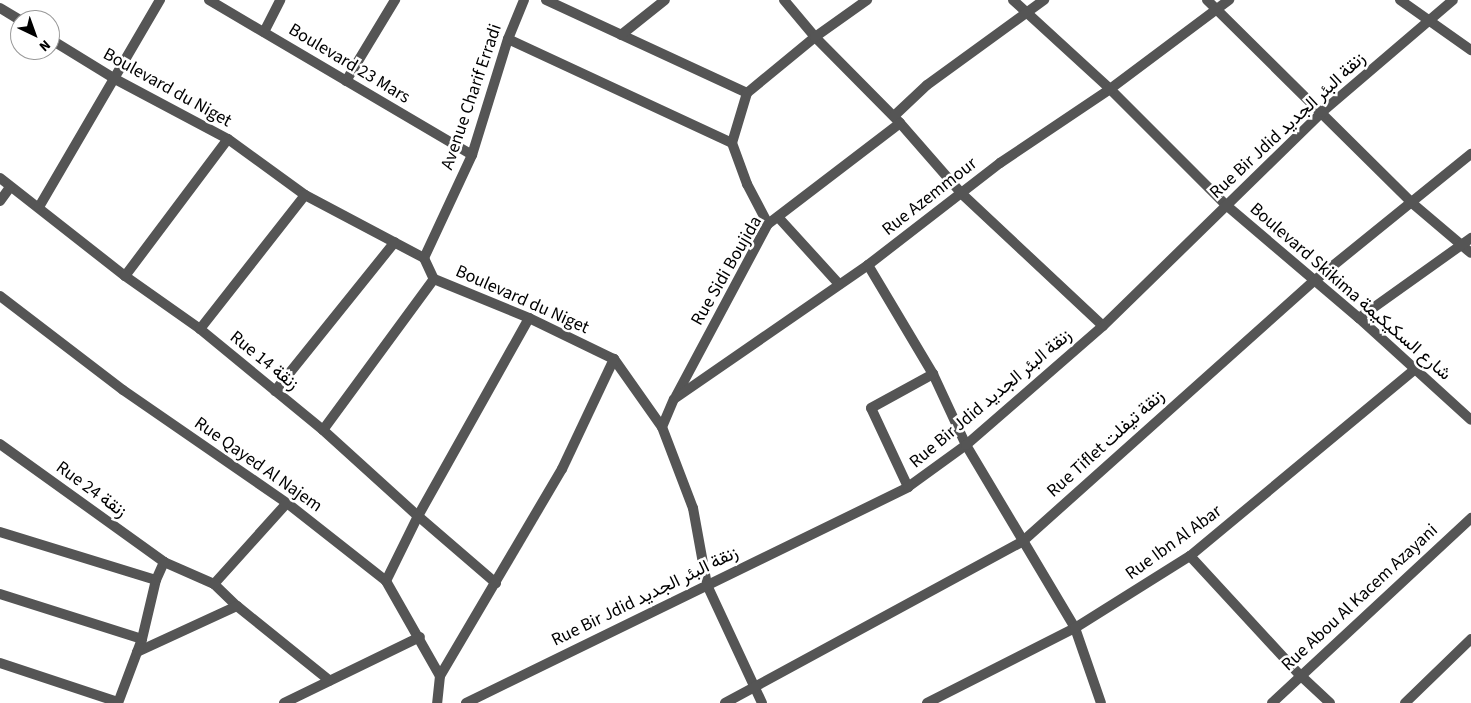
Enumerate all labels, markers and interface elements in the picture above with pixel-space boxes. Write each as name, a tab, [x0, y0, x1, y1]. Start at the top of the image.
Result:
north arrow	[10, 10, 60, 60]
street label: Boulevard 23 Mars	[284, 19, 414, 109]
street label: Avenue Charif Erradi	[437, 21, 507, 173]
text: N	[34, 35, 55, 56]
street label: Boulevard du Niget	[99, 44, 235, 132]
street label: Rue Bir Jdid زنقة البئر الجديد	[1206, 48, 1370, 204]
street label: Rue Azemmour	[878, 153, 982, 241]
street label: Boulevard Skikima شارع السكيكيمة	[1245, 199, 1455, 385]
street label: Rue Sidi Boujida	[687, 212, 767, 330]
street label: Boulevard du Niget	[452, 261, 592, 339]
street label: Rue Bir Jdid زنقة البئر الجديد	[906, 325, 1076, 473]
street label: Rue 14 زنقة	[225, 327, 303, 395]
street label: Rue Tiflet زنقة تيفلت	[1043, 386, 1169, 502]
street label: Rue Qayed Al Najem	[190, 413, 326, 517]
street label: Rue 24 زنقة	[51, 457, 131, 523]
street label: Rue Ibn Al Abar	[1122, 501, 1226, 585]
street label: Rue Abou Al Kacem Azayani	[1277, 520, 1443, 676]
street label: Rue Bir Jdid زنقة البئر الجديد	[548, 542, 742, 652]

